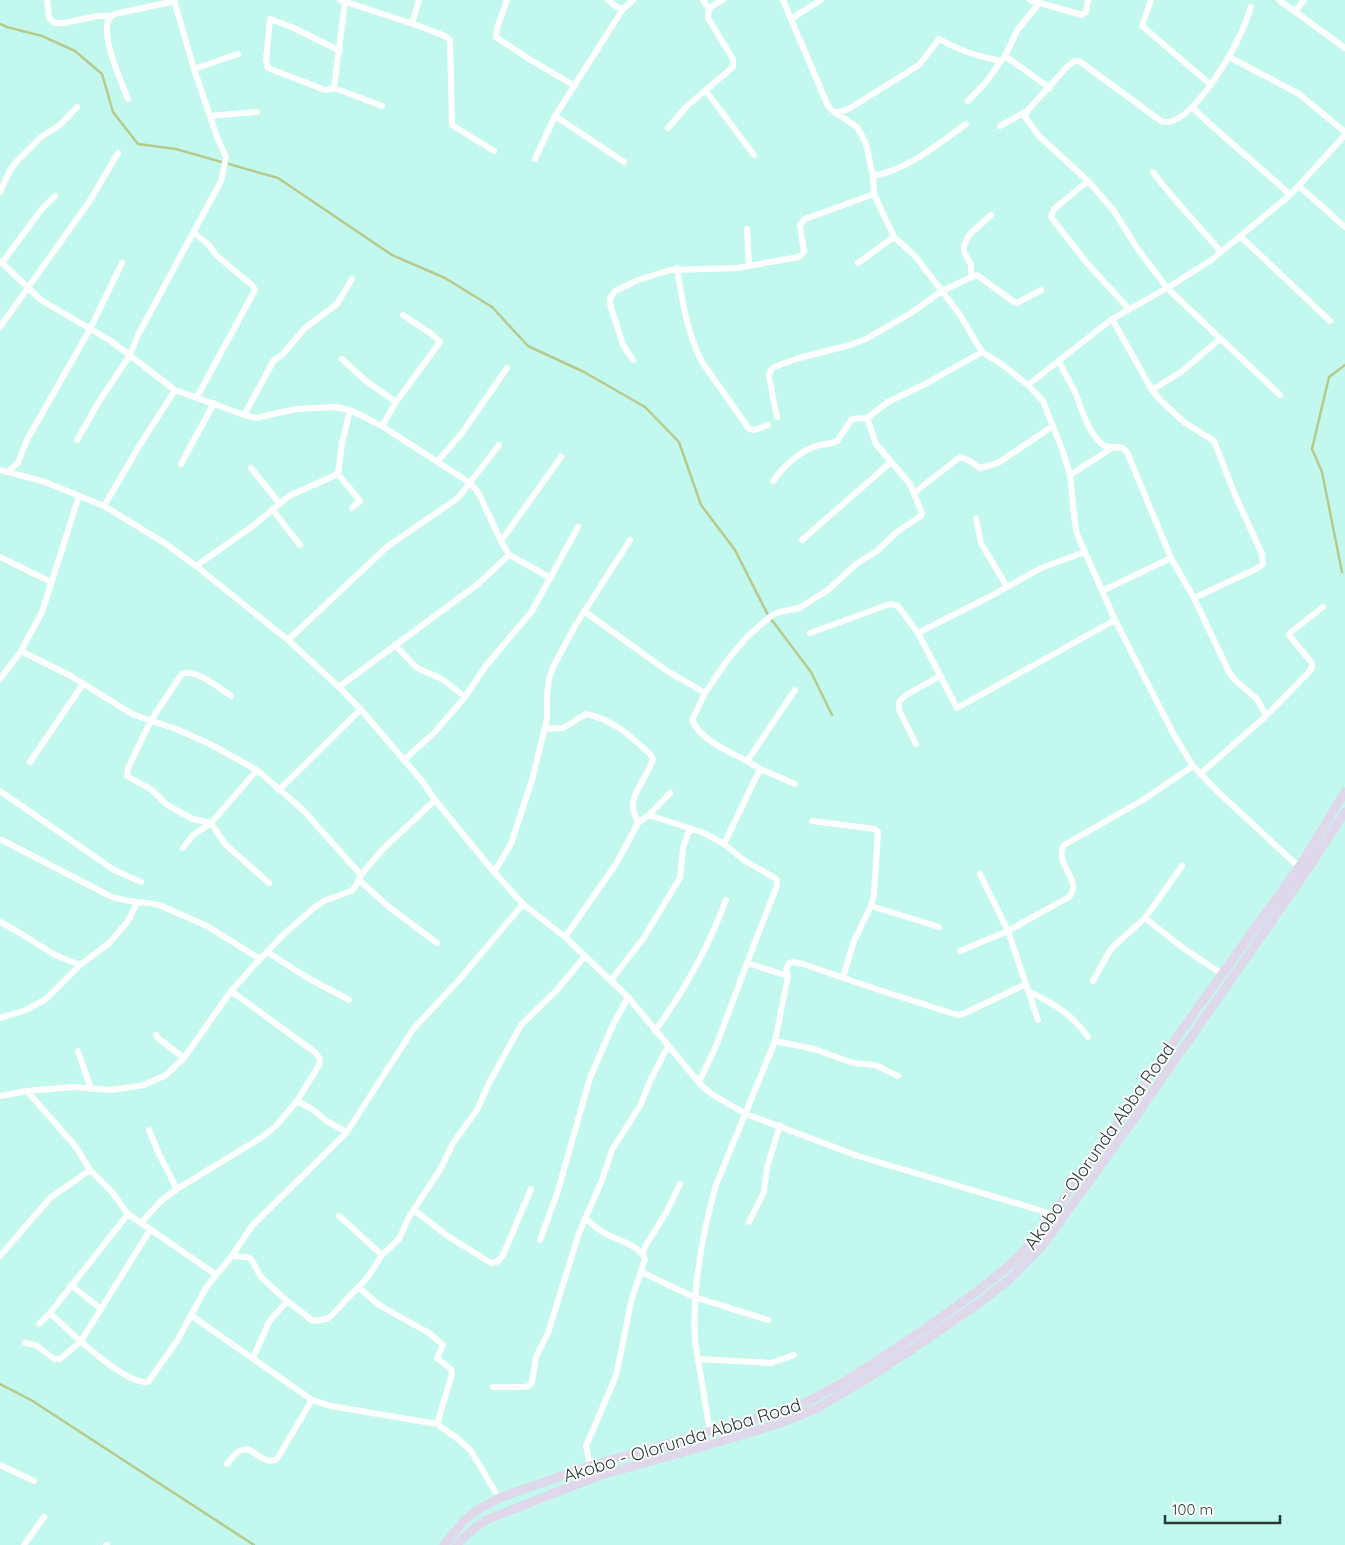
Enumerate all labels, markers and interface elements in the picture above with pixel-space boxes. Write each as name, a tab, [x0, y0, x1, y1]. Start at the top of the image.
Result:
street label: Akobo - Olorunda Abba Road	[1019, 1038, 1179, 1254]
street label: Akobo - Olorunda Abba Road	[560, 1393, 804, 1487]
scale bar	[1165, 1492, 1280, 1524]
text: 100 m	[1172, 1500, 1213, 1519]

